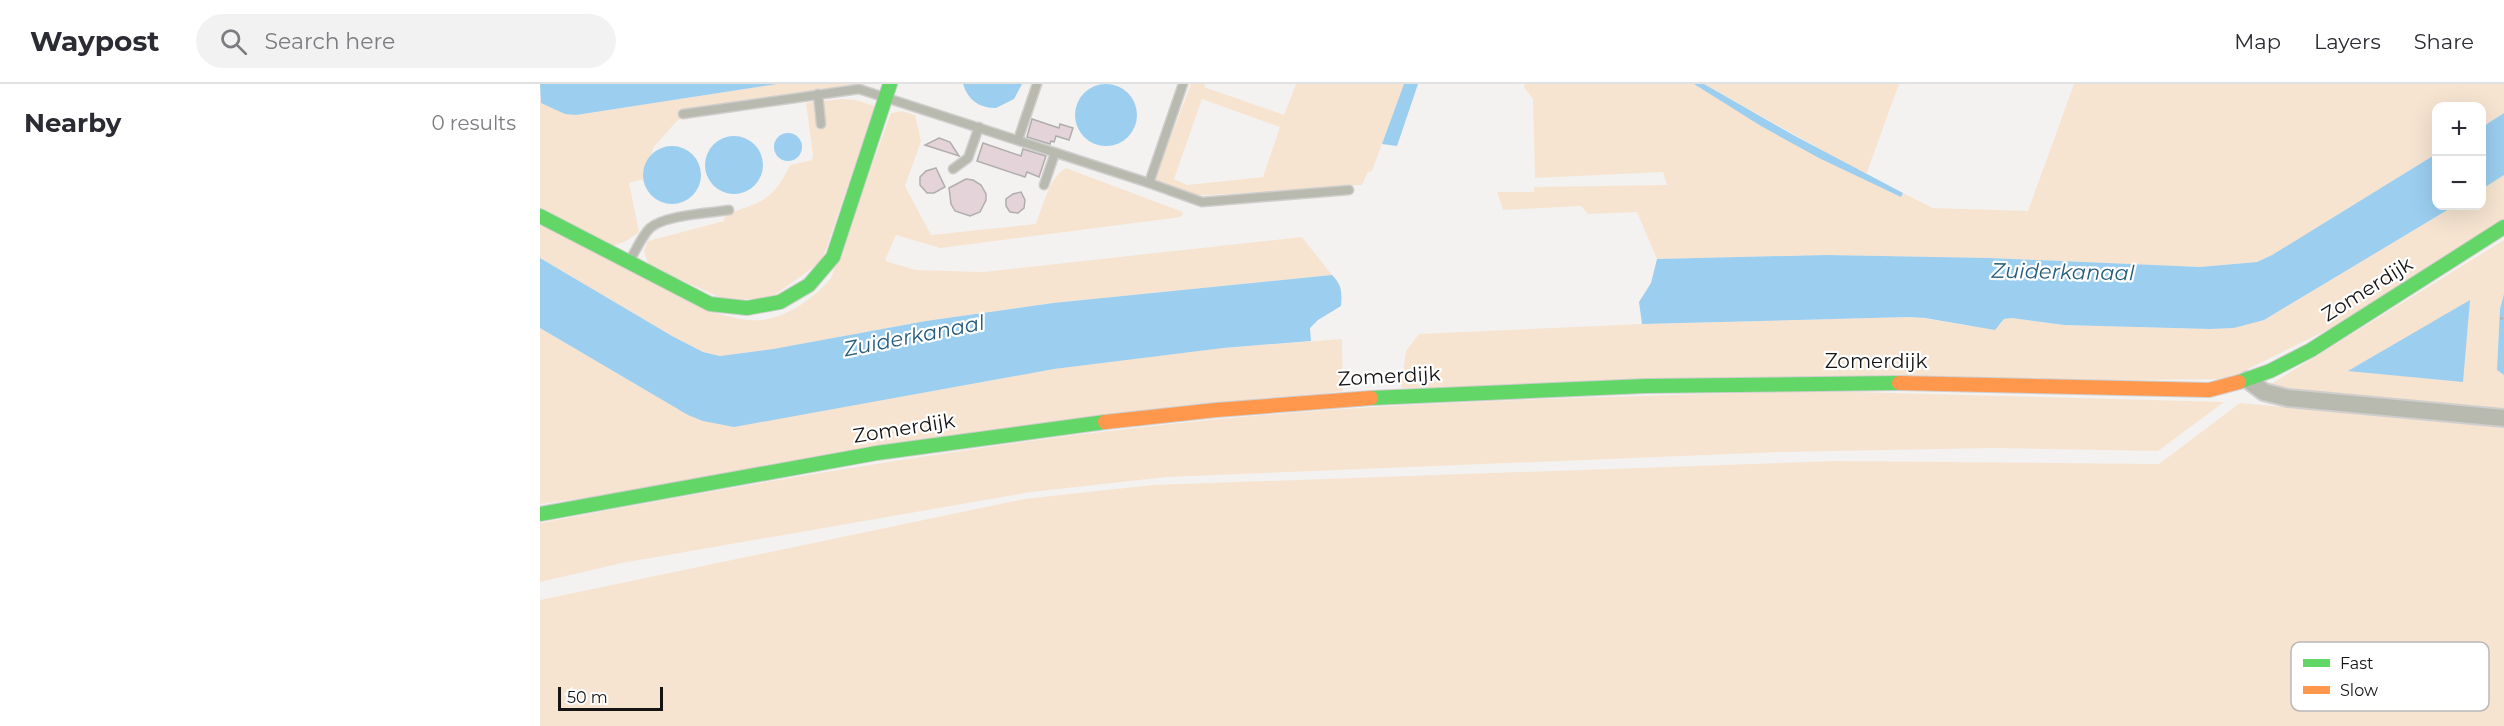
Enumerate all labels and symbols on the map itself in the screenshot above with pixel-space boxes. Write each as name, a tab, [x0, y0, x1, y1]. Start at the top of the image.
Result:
street label: Zomerdijk	[2317, 252, 2417, 326]
water label: Zuiderkanaal	[1990, 258, 2135, 285]
water label: Zuiderkanaal	[840, 310, 987, 362]
street label: Zomerdijk	[1825, 349, 1927, 373]
street label: Zomerdijk	[1337, 361, 1441, 391]
street label: Zomerdijk	[851, 408, 957, 448]
legend	[2291, 642, 2489, 711]
text: Fast	[2340, 654, 2374, 673]
text: Slow	[2340, 681, 2378, 700]
scale bar	[558, 684, 663, 712]

